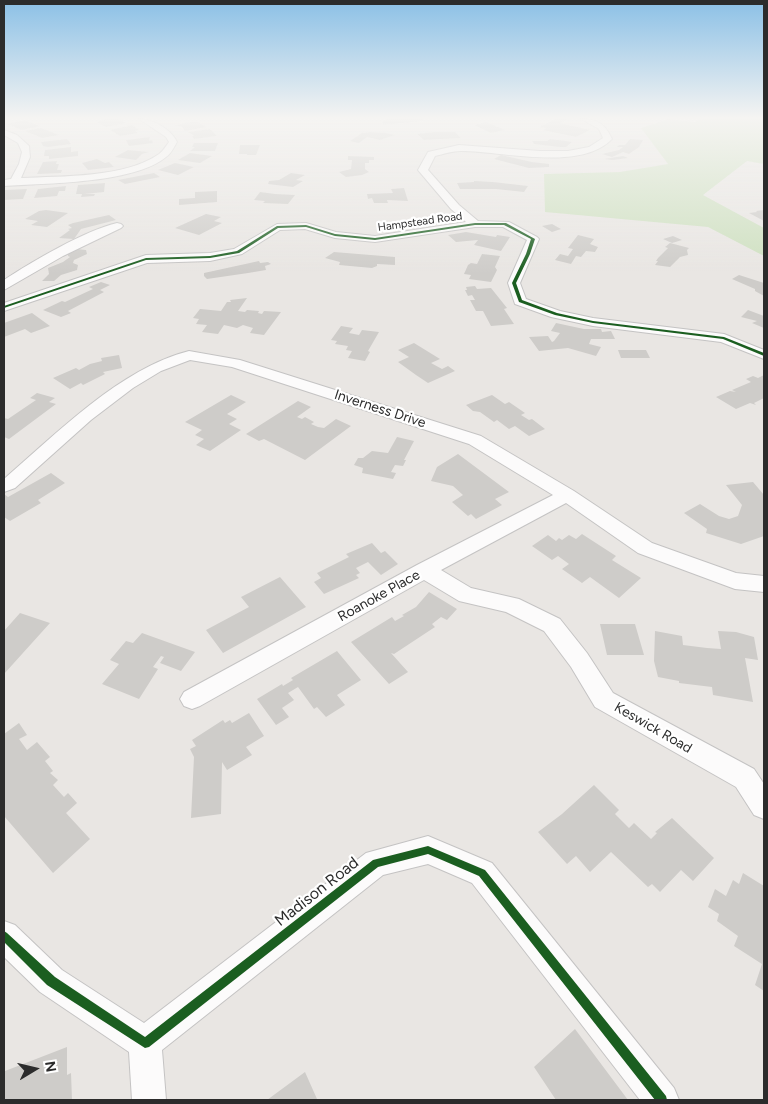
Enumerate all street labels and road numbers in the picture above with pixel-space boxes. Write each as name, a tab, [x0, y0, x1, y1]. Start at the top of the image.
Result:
street label: Hampstead Road	[377, 210, 463, 234]
street label: Inverness Drive	[332, 386, 428, 432]
street label: Roanoke Place	[335, 567, 423, 625]
street label: Keswick Road	[611, 699, 695, 757]
street label: Madison Road	[271, 853, 363, 931]

